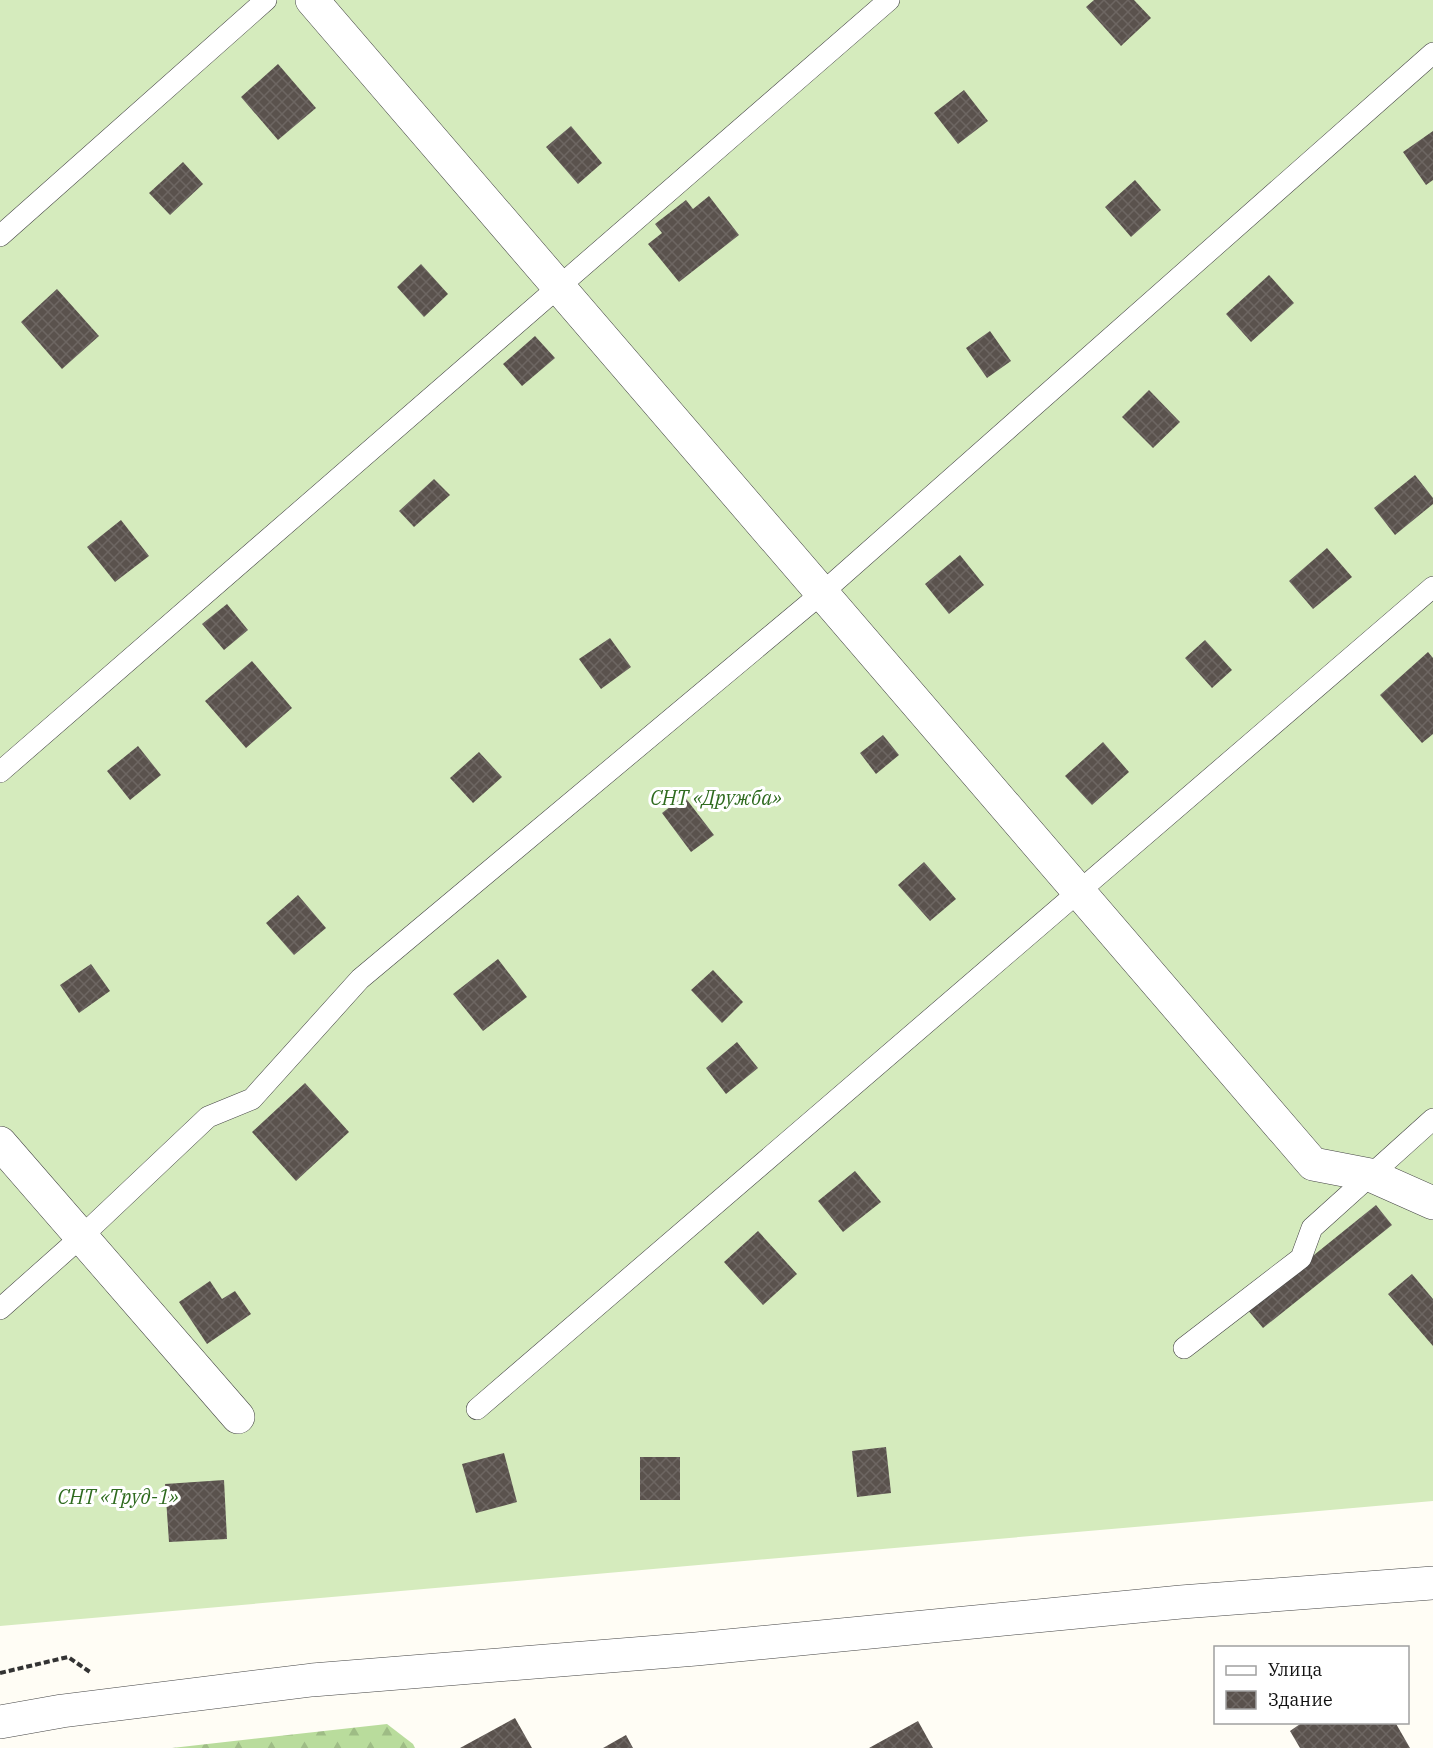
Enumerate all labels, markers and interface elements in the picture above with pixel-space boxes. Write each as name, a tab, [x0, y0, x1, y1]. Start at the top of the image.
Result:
park label: СНТ «Дружба»	[650, 784, 782, 811]
park label: СНТ «Труд-1»	[57, 1483, 179, 1510]
legend	[1214, 1646, 1409, 1724]
text: Улица	[1268, 1658, 1323, 1681]
text: Здание	[1268, 1688, 1333, 1711]

